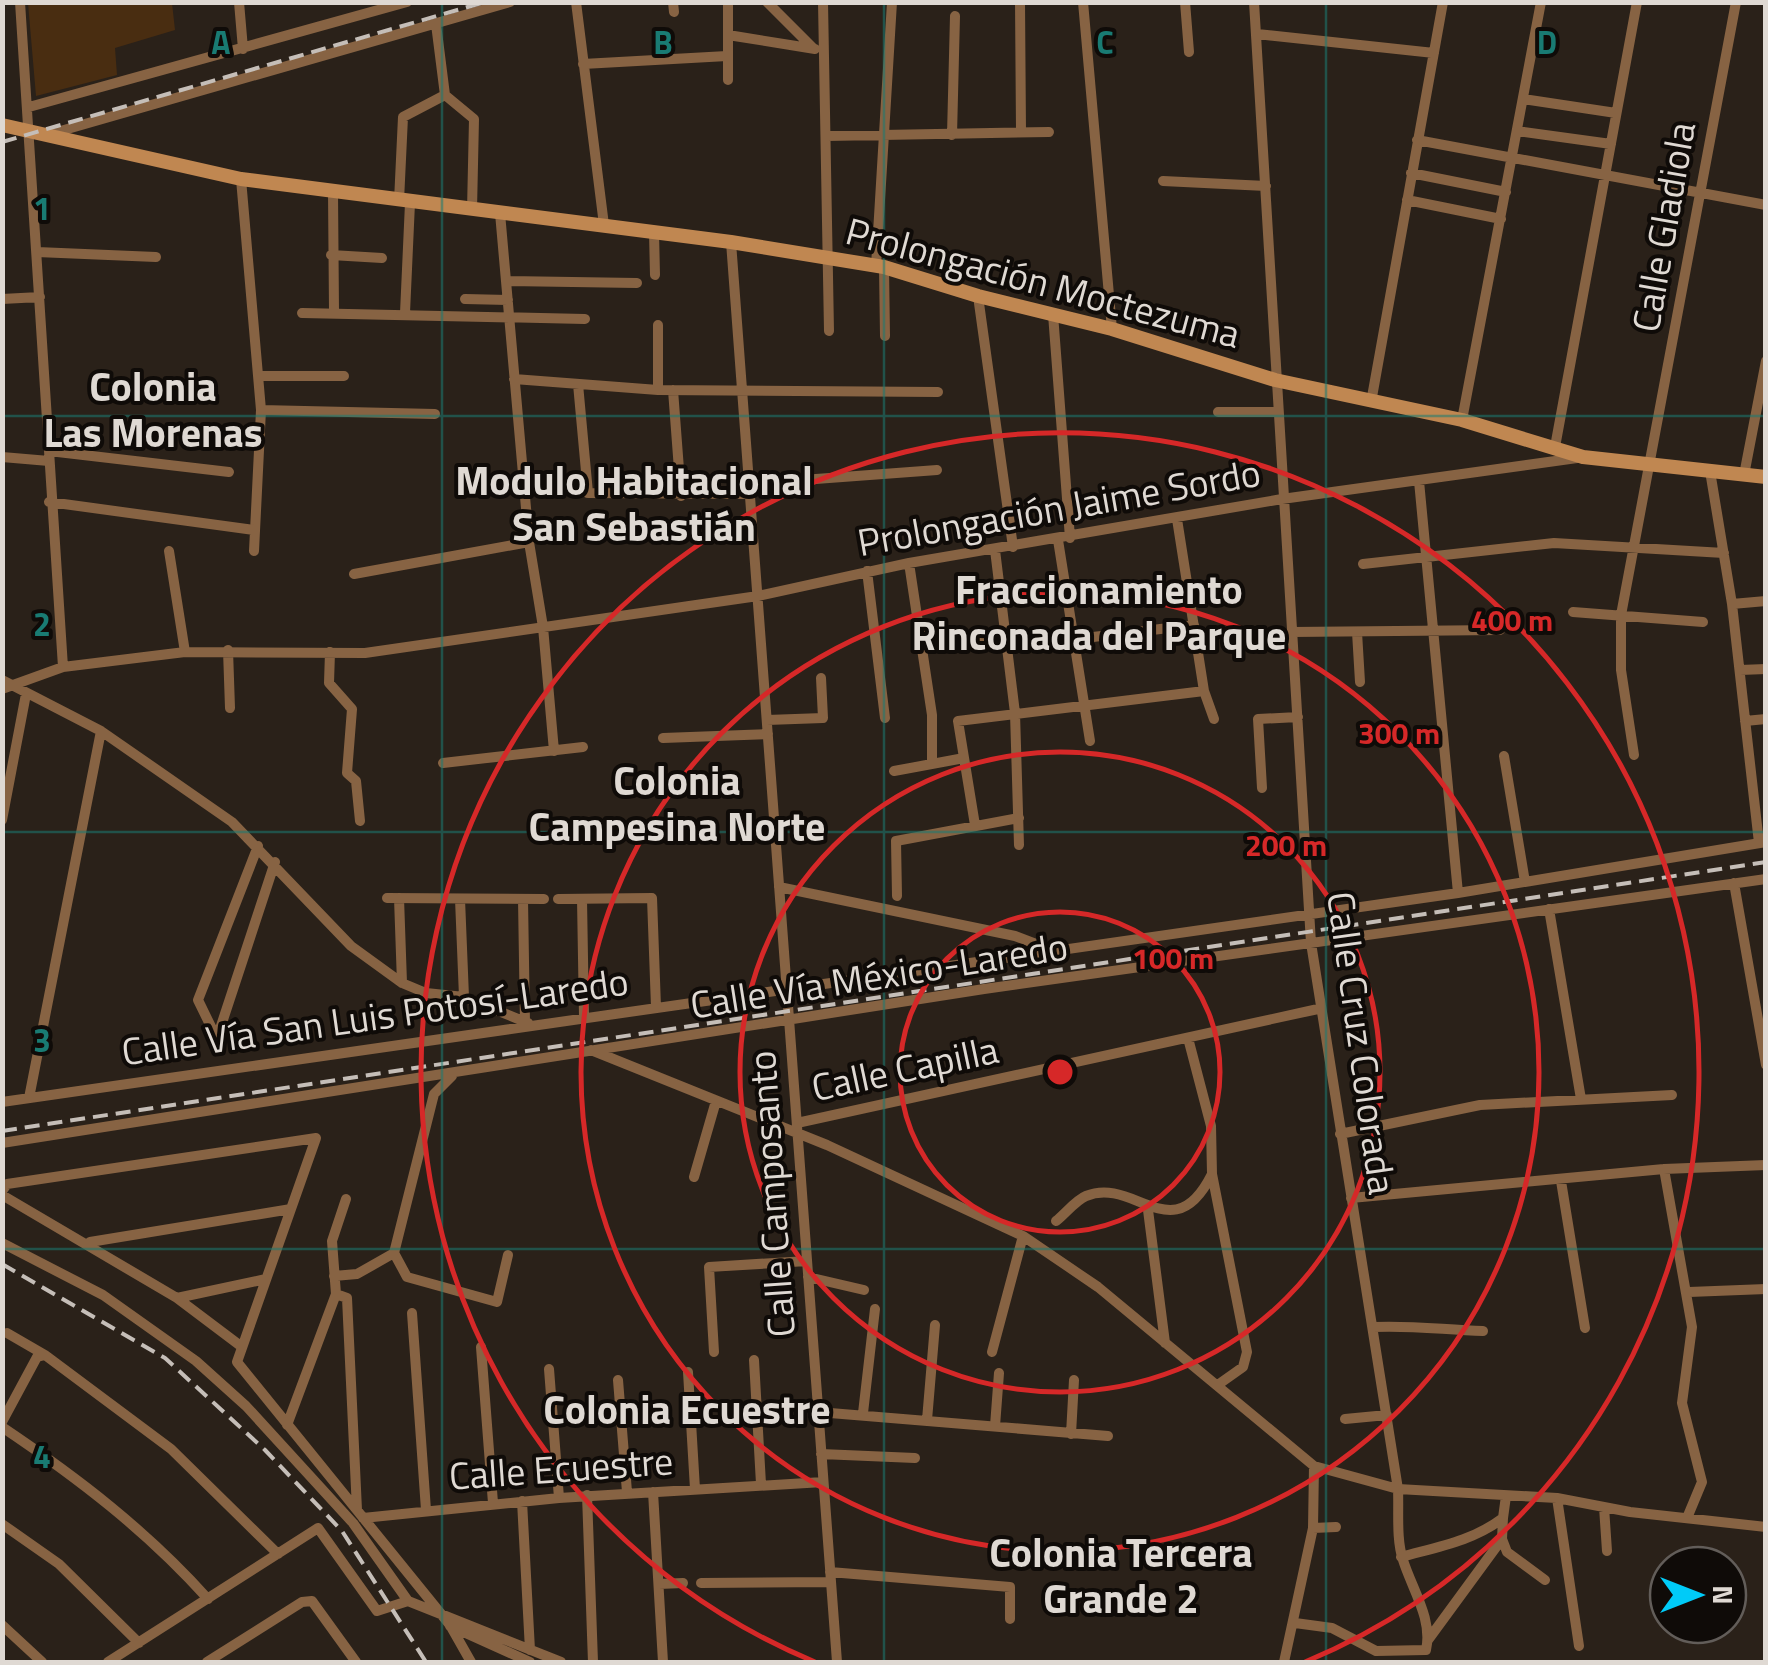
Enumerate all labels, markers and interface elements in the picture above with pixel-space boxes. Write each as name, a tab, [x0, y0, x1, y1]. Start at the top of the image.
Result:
text: A	[211, 18, 231, 66]
text: B	[653, 18, 673, 66]
text: C	[1096, 18, 1114, 66]
text: D	[1537, 18, 1557, 66]
street label: Calle Gladiola	[1616, 117, 1710, 336]
text: 1	[33, 184, 51, 232]
street label: Prolongación Moctezuma	[840, 201, 1247, 363]
district label: Colonia Las Morenas	[43, 356, 263, 463]
street label: Prolongación Jaime Sordo	[853, 443, 1265, 571]
district label: Modulo Habitacional San Sebastián	[455, 450, 813, 557]
district label: Fraccionamiento Rinconada del Parque	[912, 559, 1286, 666]
text: 400 m	[1471, 597, 1553, 643]
text: 2	[33, 600, 51, 648]
text: 300 m	[1358, 710, 1440, 756]
district label: Colonia Campesina Norte	[528, 750, 826, 857]
text: 200 m	[1245, 822, 1327, 868]
street label: Calle Cruz Colorada	[1312, 888, 1412, 1198]
street label: Calle Vía México-Laredo	[686, 917, 1072, 1033]
text: 100 m	[1132, 935, 1214, 981]
street label: Calle Vía San Luis Potosí-Laredo	[118, 952, 632, 1080]
text: 3	[33, 1016, 51, 1064]
street label: Calle Capilla	[806, 1020, 1003, 1116]
street label: Calle Camposanto	[732, 1049, 810, 1339]
centre of rings	[1042, 1054, 1078, 1090]
district label: Colonia Ecuestre	[543, 1379, 831, 1440]
street label: Calle Ecuestre	[447, 1431, 675, 1505]
text: 4	[33, 1432, 51, 1480]
district label: Colonia Tercera Grande 2	[989, 1522, 1253, 1629]
north arrow	[1648, 1545, 1748, 1645]
text: N	[1702, 1585, 1745, 1605]

